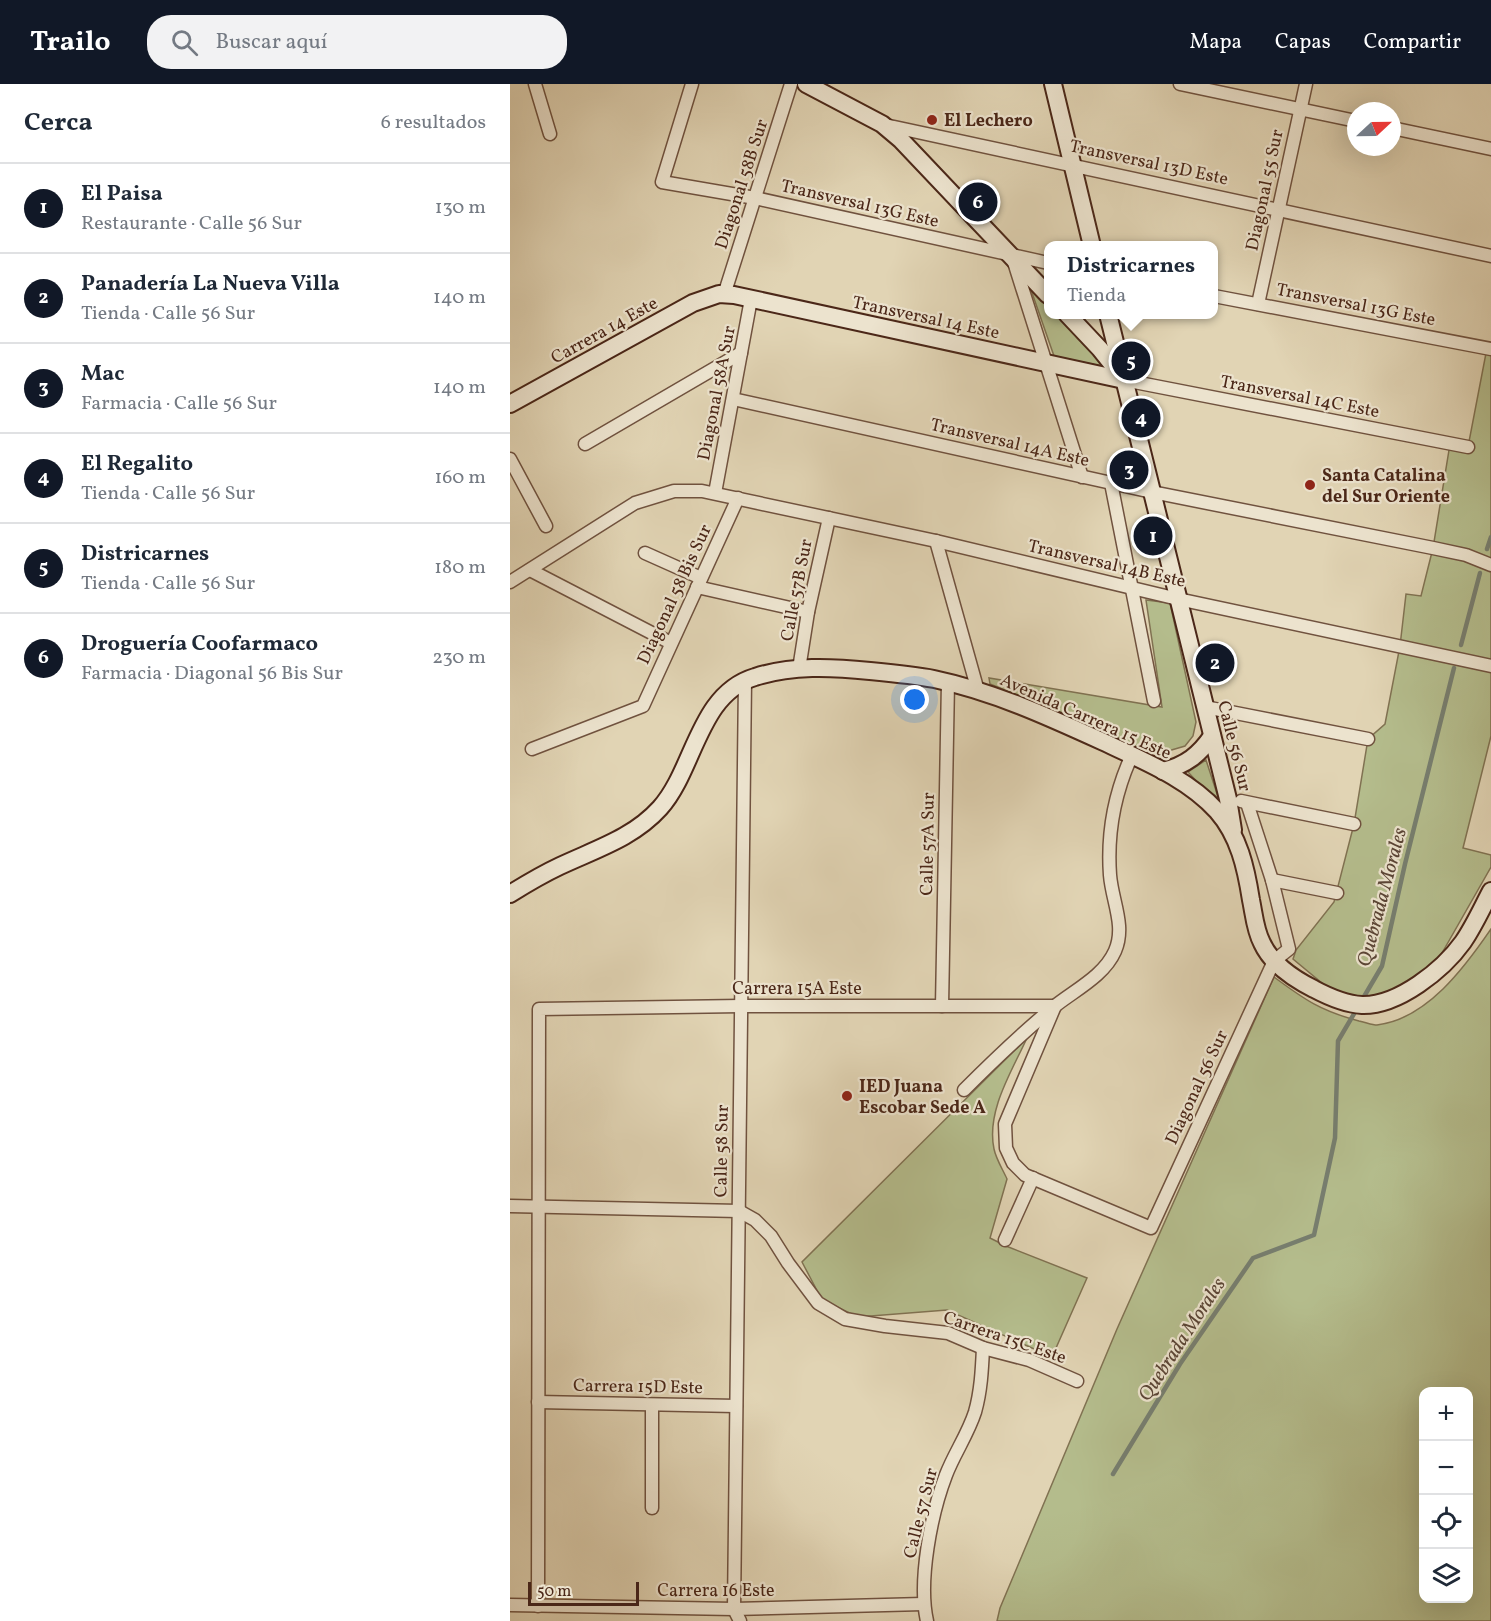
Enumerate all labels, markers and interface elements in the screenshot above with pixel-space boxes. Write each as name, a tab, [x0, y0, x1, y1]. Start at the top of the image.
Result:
search box	[147, 15, 567, 69]
text: Trailo	[30, 23, 111, 62]
icon: search	[168, 26, 201, 59]
text: Buscar aquí	[216, 27, 327, 58]
text: Mapa	[1190, 28, 1242, 57]
text: Capas	[1275, 28, 1331, 57]
text: Compartir	[1364, 28, 1461, 57]
north arrow	[1347, 102, 1401, 156]
text: Cerca	[24, 105, 93, 141]
text: 6 resultados	[381, 109, 486, 137]
place label: El Lechero	[944, 109, 1033, 134]
marker: El Lechero	[925, 113, 939, 127]
street label: Diagonal 58B Sur	[710, 116, 775, 253]
street label: Diagonal 55 Sur	[1240, 127, 1291, 253]
street label: Transversal 13D Este	[1067, 134, 1230, 192]
street label: Transversal 13G Este	[778, 174, 941, 235]
text: El Paisa	[81, 179, 163, 210]
pin: 6	[958, 180, 998, 224]
text: 1	[39, 194, 48, 222]
text: 130 m	[435, 194, 486, 222]
text: Restaurante · Calle 56 Sur	[81, 210, 302, 238]
popup	[1044, 241, 1218, 319]
text: Districarnes	[1067, 251, 1195, 282]
text: Panadería La Nueva Villa	[81, 269, 340, 300]
street label: Transversal 13G Este	[1274, 278, 1437, 333]
text: Tienda	[1067, 282, 1126, 310]
text: 2	[38, 284, 49, 312]
text: 140 m	[433, 284, 486, 312]
street label: Transversal 14 Este	[850, 291, 1002, 346]
street label: Carrera 14 Este	[547, 292, 663, 371]
text: Tienda · Calle 56 Sur	[81, 300, 255, 328]
street label: Diagonal 58A Sur	[692, 323, 743, 463]
pin: 5	[1112, 338, 1150, 384]
text: Mac	[81, 359, 125, 390]
street label: Transversal 14C Este	[1218, 370, 1381, 425]
text: 3	[38, 374, 49, 402]
text: 140 m	[433, 374, 486, 402]
text: Farmacia · Calle 56 Sur	[81, 390, 277, 418]
pin: 4	[1122, 396, 1160, 440]
street label: Transversal 14A Este	[928, 413, 1092, 474]
pin: 3	[1110, 448, 1148, 492]
text: El Regalito	[81, 449, 193, 480]
text: 4	[37, 464, 50, 492]
text: 160 m	[434, 464, 486, 492]
place label: Santa Catalina del Sur Oriente	[1322, 464, 1450, 510]
marker: Santa Catalina del Sur Oriente	[1303, 478, 1317, 492]
text: Tienda · Calle 56 Sur	[81, 480, 255, 508]
pin: 1	[1134, 514, 1172, 558]
street label: Diagonal 58 Bis Sur	[632, 520, 719, 669]
street label: Transversal 14B Este	[1026, 534, 1188, 592]
street label: Calle 57B Sur	[775, 537, 820, 643]
text: Districarnes	[81, 539, 209, 570]
text: 5	[39, 554, 48, 582]
text: 180 m	[434, 554, 486, 582]
text: Tienda · Calle 56 Sur	[81, 570, 255, 598]
text: Droguería Coofarmaco	[81, 629, 318, 660]
pin: 2	[1196, 640, 1234, 686]
text: 6	[38, 644, 49, 672]
text: 230 m	[432, 644, 486, 672]
text: Farmacia · Diagonal 56 Bis Sur	[81, 660, 343, 688]
street label: Avenida Carrera 15 Este	[996, 668, 1175, 766]
your location	[900, 685, 929, 714]
street label: Calle 56 Sur	[1210, 698, 1257, 795]
street label: Calle 57A Sur	[915, 792, 942, 896]
water label: Quebrada Morales	[1351, 824, 1415, 970]
street label: Carrera 15A Este	[732, 977, 862, 1002]
street label: Diagonal 56 Sur	[1160, 1026, 1235, 1149]
place label: IED Juana Escobar Sede A	[859, 1075, 986, 1121]
marker: IED Juana Escobar Sede A	[840, 1089, 854, 1103]
street label: Calle 58 Sur	[709, 1104, 736, 1198]
water label: Quebrada Morales	[1132, 1272, 1234, 1407]
street label: Carrera 15C Este	[940, 1306, 1069, 1371]
street label: Carrera 15D Este	[573, 1374, 703, 1401]
map controls	[1419, 1387, 1473, 1603]
button: +	[1419, 1387, 1473, 1441]
button: −	[1419, 1441, 1473, 1495]
street label: Calle 57 Sur	[898, 1465, 945, 1561]
button: locate	[1419, 1495, 1473, 1549]
button: layers	[1419, 1549, 1473, 1603]
scale bar	[528, 1579, 639, 1606]
street label: Carrera 16 Este	[657, 1579, 775, 1604]
text: 50 m	[537, 1581, 571, 1603]

